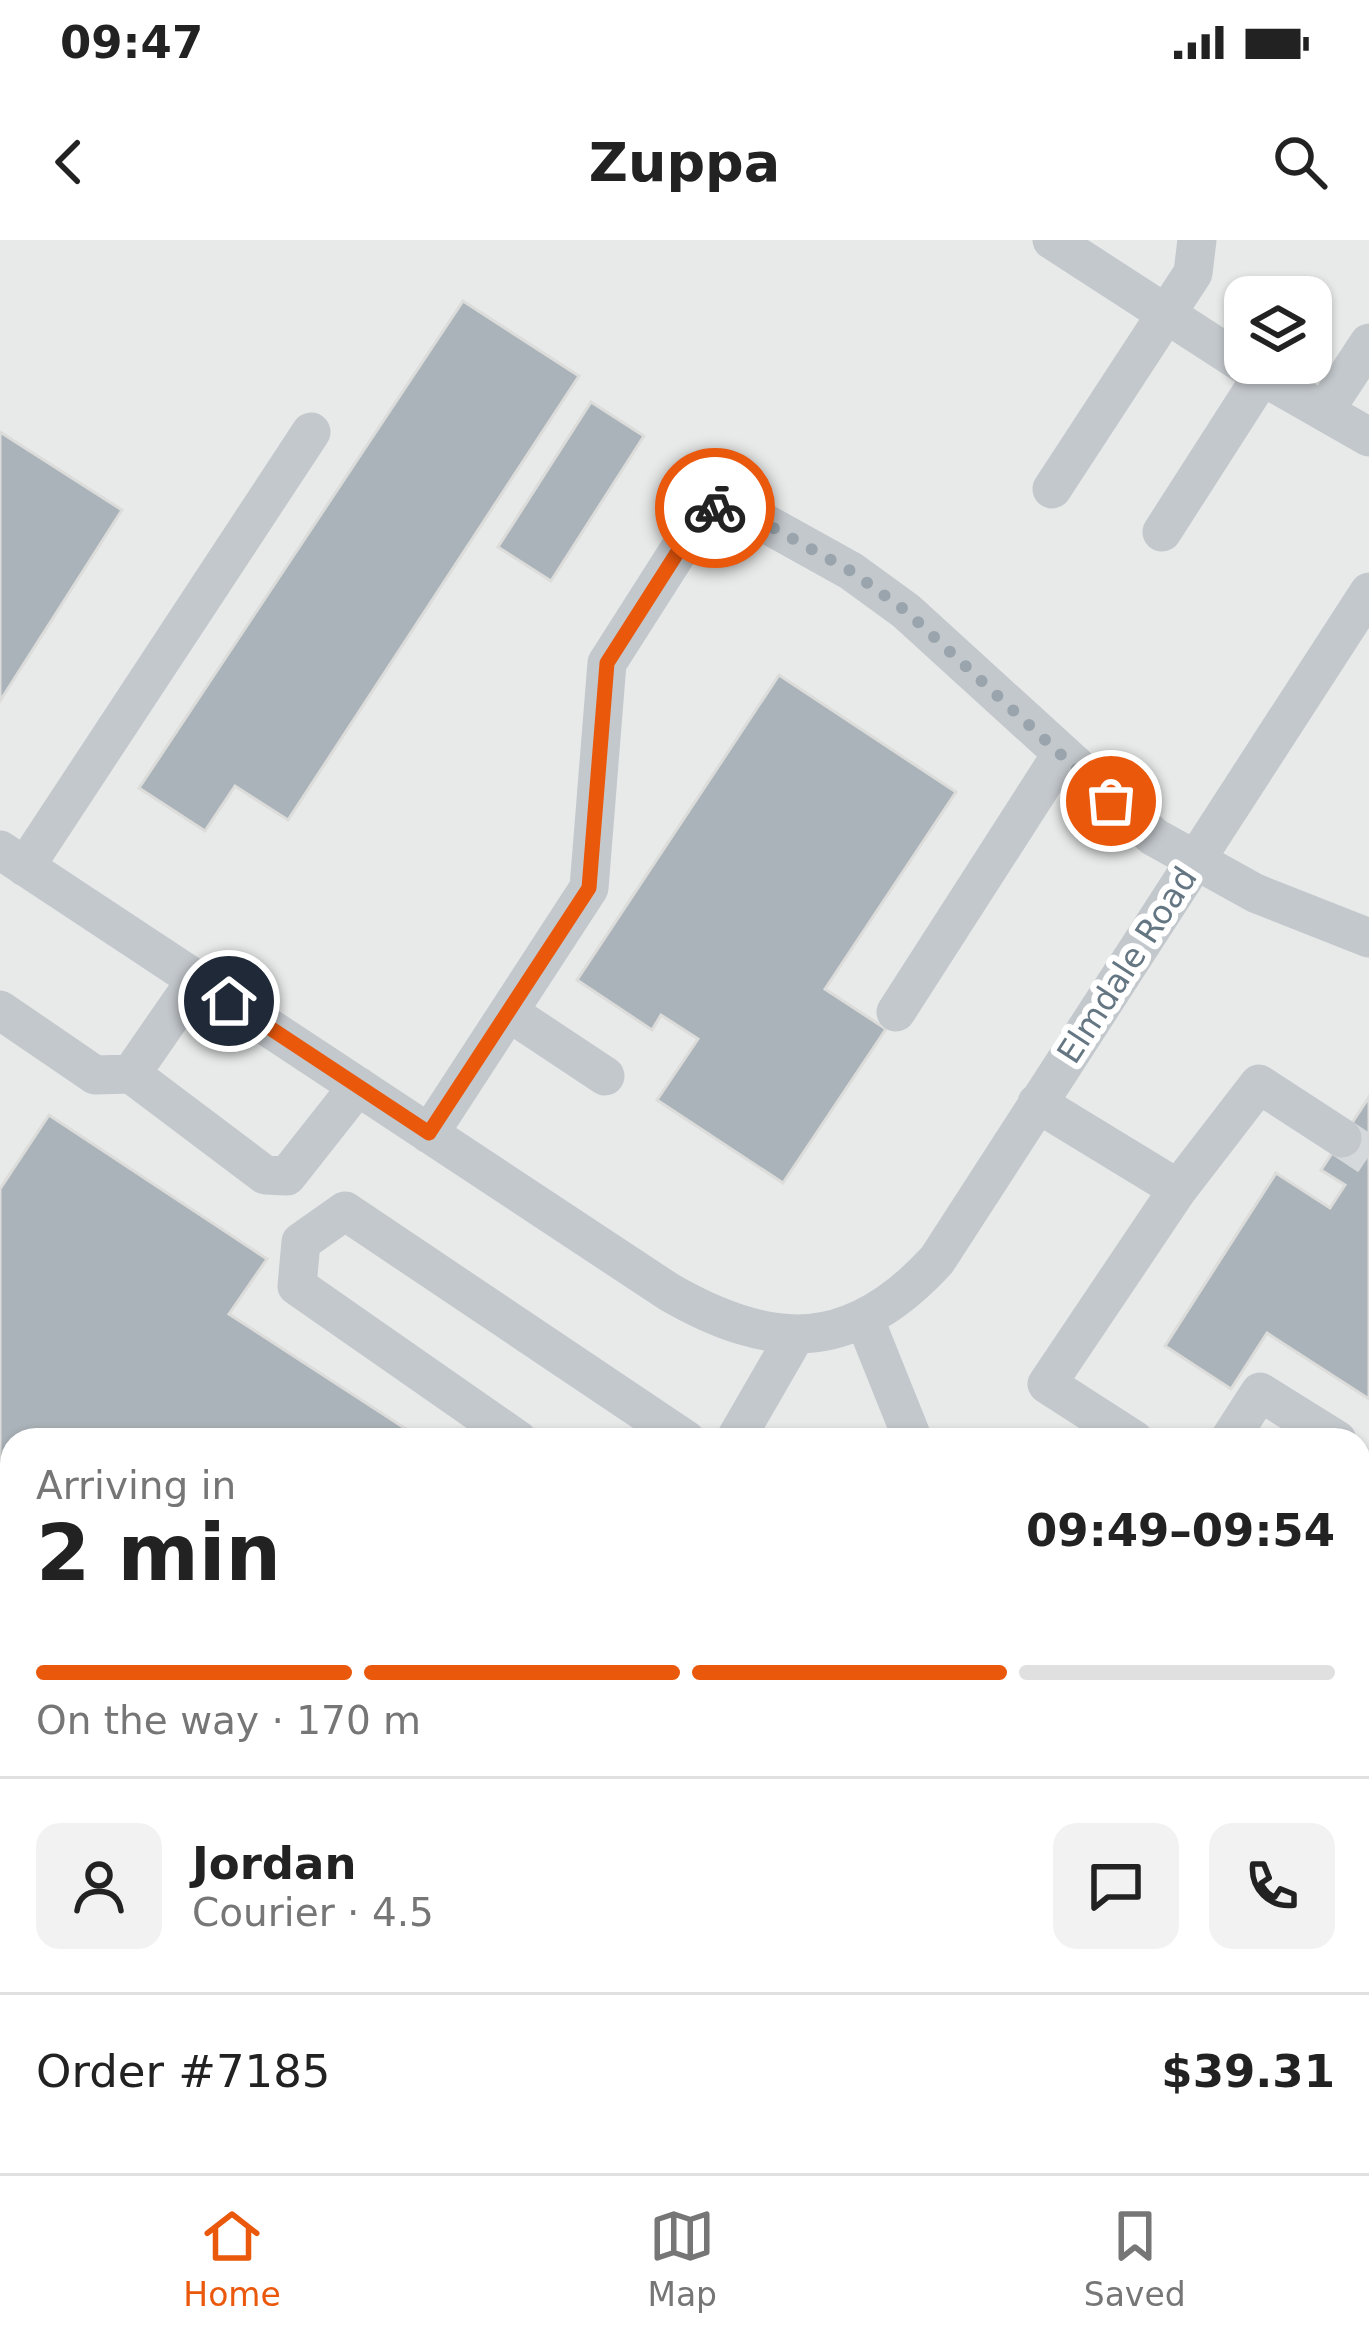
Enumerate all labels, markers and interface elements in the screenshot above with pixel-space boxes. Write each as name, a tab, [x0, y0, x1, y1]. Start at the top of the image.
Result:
text: 09:47	[60, 16, 203, 69]
icon: back	[36, 129, 102, 195]
icon: search	[1267, 129, 1333, 195]
text: Zuppa	[589, 131, 780, 194]
map controls	[1224, 276, 1332, 384]
button: layers	[1224, 276, 1332, 384]
courier	[655, 448, 775, 568]
icon: bike	[682, 475, 748, 541]
pin	[1060, 750, 1162, 852]
icon: bag	[1078, 768, 1144, 834]
street label: Elmdale Road	[1049, 860, 1205, 1070]
pin	[178, 950, 280, 1052]
icon: home	[196, 968, 262, 1034]
text: Arriving in	[36, 1463, 236, 1508]
text: 09:49–09:54	[1026, 1504, 1335, 1557]
text: 2 min	[36, 1508, 281, 1598]
text: On the way · 170 m	[36, 1698, 421, 1743]
button: person	[36, 1823, 162, 1949]
button: chat	[1053, 1823, 1179, 1949]
button: phone	[1209, 1823, 1335, 1949]
text: Jordan	[192, 1837, 356, 1890]
text: Courier · 4.5	[192, 1890, 434, 1935]
text: Order #7185	[36, 2045, 330, 2098]
text: $39.31	[1161, 2045, 1335, 2098]
tab: Home	[183, 2203, 281, 2314]
tab: Map	[647, 2203, 717, 2314]
tab: Saved	[1084, 2203, 1186, 2314]

